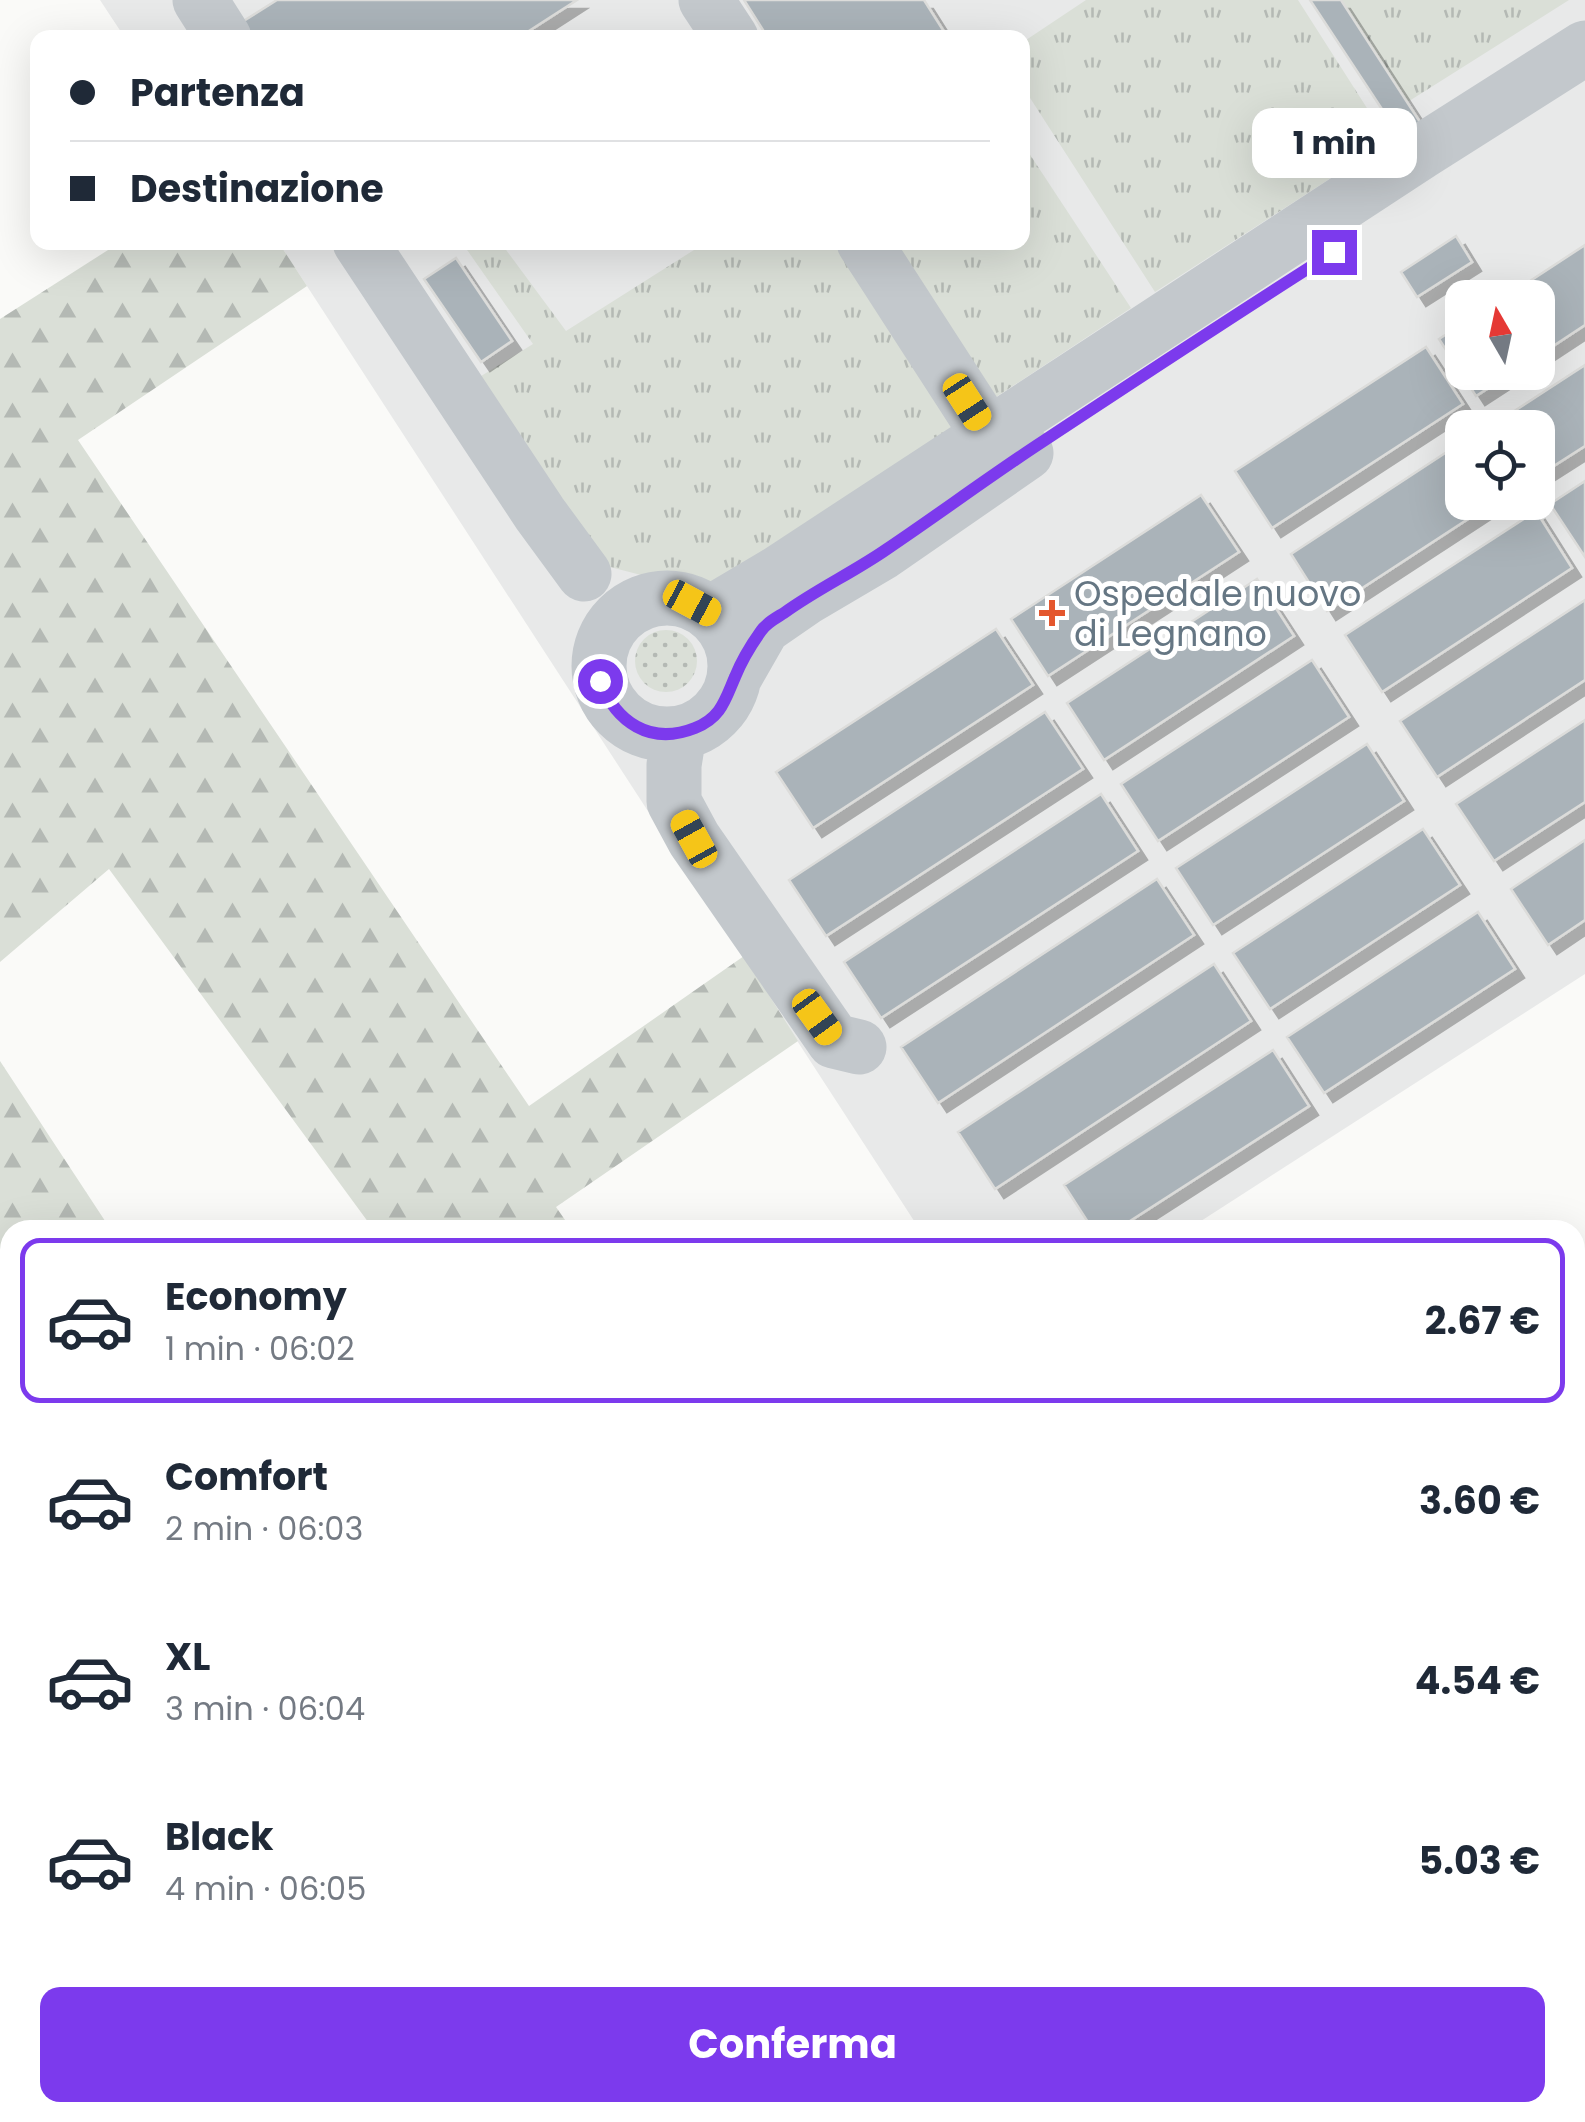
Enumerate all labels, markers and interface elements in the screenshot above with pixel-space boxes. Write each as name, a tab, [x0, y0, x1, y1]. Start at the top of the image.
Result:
text: Partenza	[130, 66, 305, 119]
callout: 1 min	[1252, 107, 1416, 177]
text: 1 min	[1293, 120, 1376, 165]
text: Destinazione	[130, 162, 384, 215]
route end	[1312, 230, 1357, 275]
north arrow	[1445, 280, 1555, 390]
map controls	[1445, 280, 1555, 520]
car	[938, 369, 996, 435]
button: locate	[1445, 410, 1555, 520]
place label: Ospedale nuovo di Legnano	[1074, 569, 1361, 658]
car	[658, 576, 726, 630]
marker: Ospedale nuovo di Legnano	[1039, 600, 1065, 626]
route start	[578, 659, 623, 704]
car	[666, 805, 722, 873]
car	[787, 984, 847, 1050]
text: Economy	[165, 1270, 347, 1323]
icon: car	[45, 1276, 135, 1366]
text: 2.67 €	[1425, 1294, 1540, 1347]
text: 1 min · 06:02	[165, 1326, 355, 1371]
text: Comfort	[165, 1450, 328, 1503]
icon: car	[45, 1456, 135, 1546]
text: 3.60 €	[1419, 1474, 1540, 1527]
text: 2 min · 06:03	[165, 1506, 363, 1551]
text: XL	[165, 1630, 210, 1683]
icon: car	[45, 1636, 135, 1726]
text: 4.54 €	[1415, 1654, 1540, 1707]
text: 3 min · 06:04	[165, 1686, 365, 1731]
text: Black	[165, 1810, 274, 1863]
icon: car	[45, 1816, 135, 1906]
text: 5.03 €	[1419, 1834, 1540, 1887]
text: 4 min · 06:05	[165, 1866, 366, 1911]
button: Conferma	[40, 1987, 1545, 2102]

